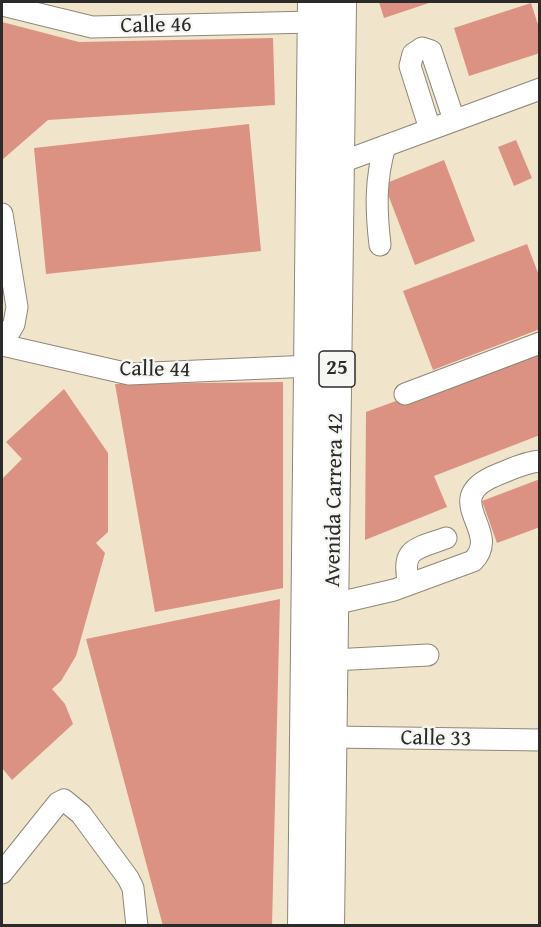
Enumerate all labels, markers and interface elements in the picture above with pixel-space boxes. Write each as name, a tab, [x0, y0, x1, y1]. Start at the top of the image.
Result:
street label: Calle 46	[120, 12, 192, 40]
road number: 25	[319, 351, 355, 387]
street label: Calle 44	[119, 356, 191, 384]
street label: Avenida Carrera 42	[320, 413, 350, 587]
street label: Calle 33	[400, 725, 472, 753]

